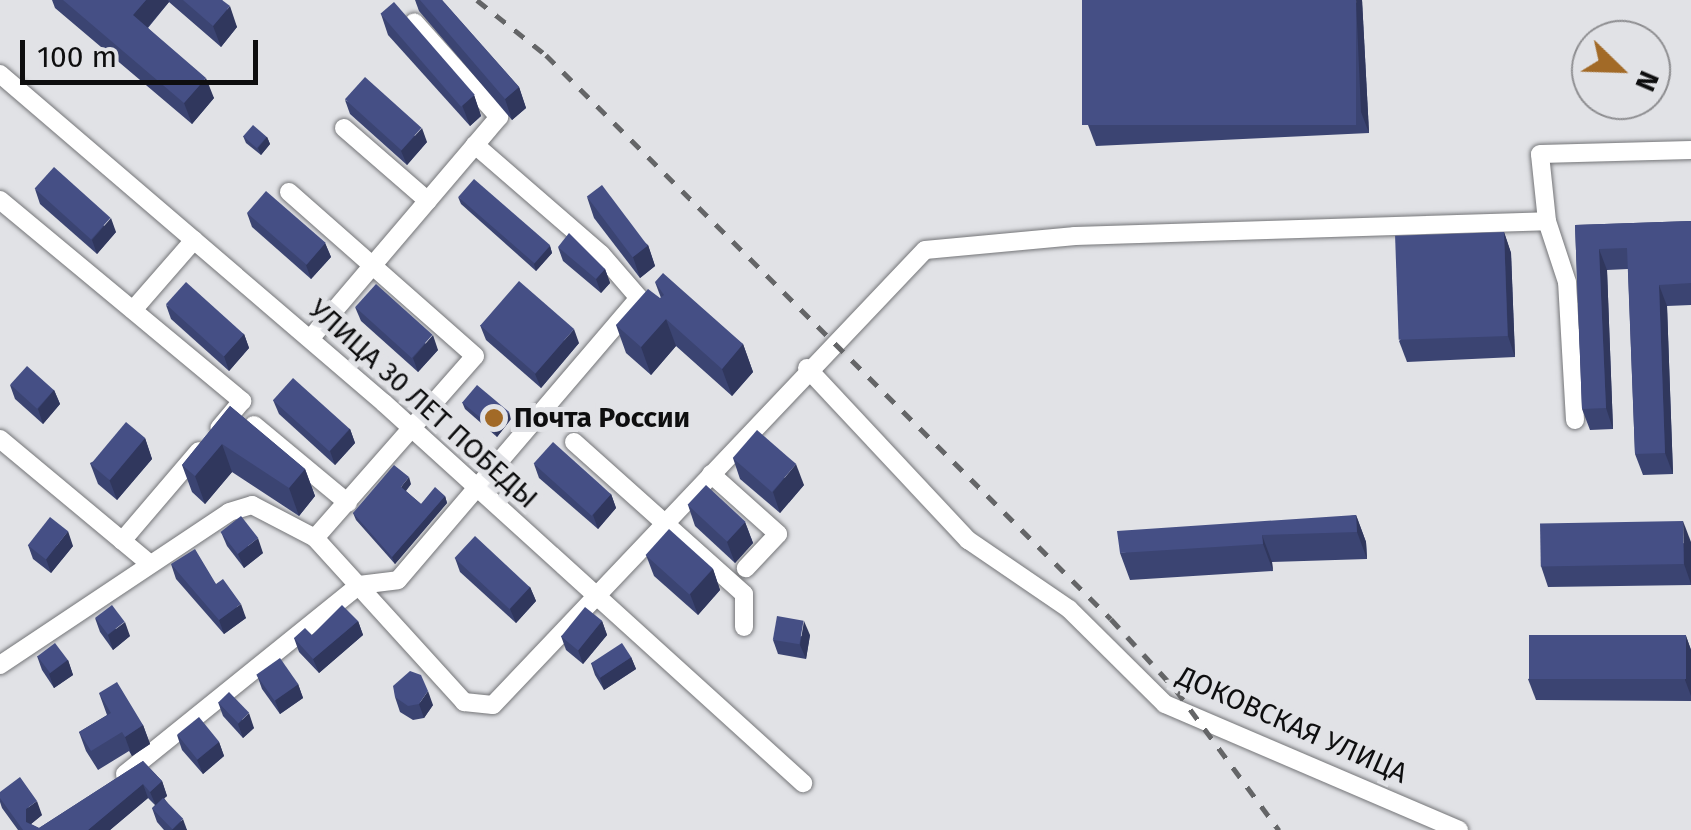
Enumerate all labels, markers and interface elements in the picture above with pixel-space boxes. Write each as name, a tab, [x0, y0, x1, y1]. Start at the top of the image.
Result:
scale bar	[25, 20, 262, 82]
north arrow	[1571, 20, 1671, 120]
text: 100 m	[37, 39, 117, 75]
text: N	[1628, 66, 1666, 96]
street label: УЛИЦА 30 ЛЕТ ПОБЕДЫ	[302, 292, 544, 516]
place label: Почта России	[514, 401, 690, 435]
marker: Почта России	[483, 407, 505, 429]
street label: ДОКОВСКАЯ УЛИЦА	[1172, 659, 1412, 791]

